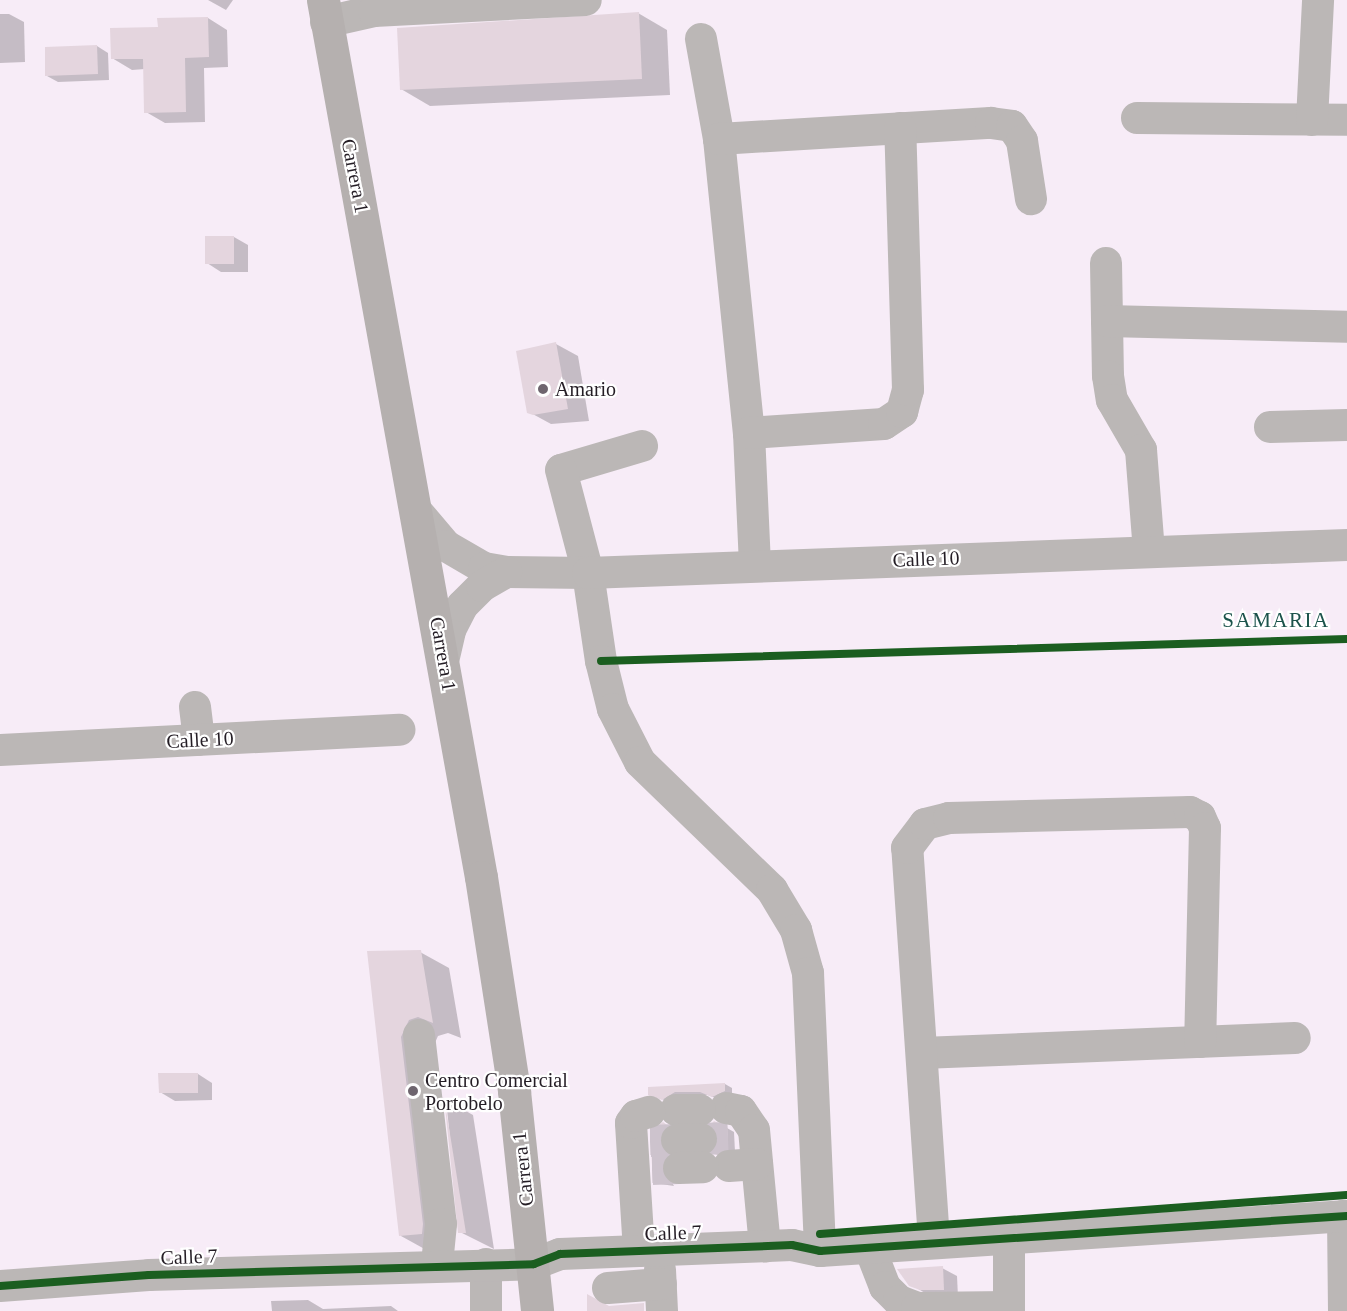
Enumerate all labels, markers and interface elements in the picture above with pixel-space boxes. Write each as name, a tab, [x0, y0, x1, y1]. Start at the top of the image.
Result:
street label: Carrera 1	[336, 137, 374, 215]
place label: Amario	[555, 377, 616, 401]
marker: Amario	[536, 382, 550, 396]
street label: Calle 10	[892, 546, 960, 572]
district label: SAMARIA	[1222, 607, 1330, 633]
street label: Carrera 1	[425, 615, 461, 693]
street label: Calle 10	[166, 726, 234, 754]
place label: Centro Comercial Portobelo	[425, 1068, 568, 1115]
marker: Centro Comercial Portobelo	[406, 1084, 420, 1098]
street label: Carrera 1	[507, 1130, 539, 1208]
street label: Calle 7	[644, 1220, 702, 1246]
street label: Calle 7	[160, 1244, 218, 1270]

